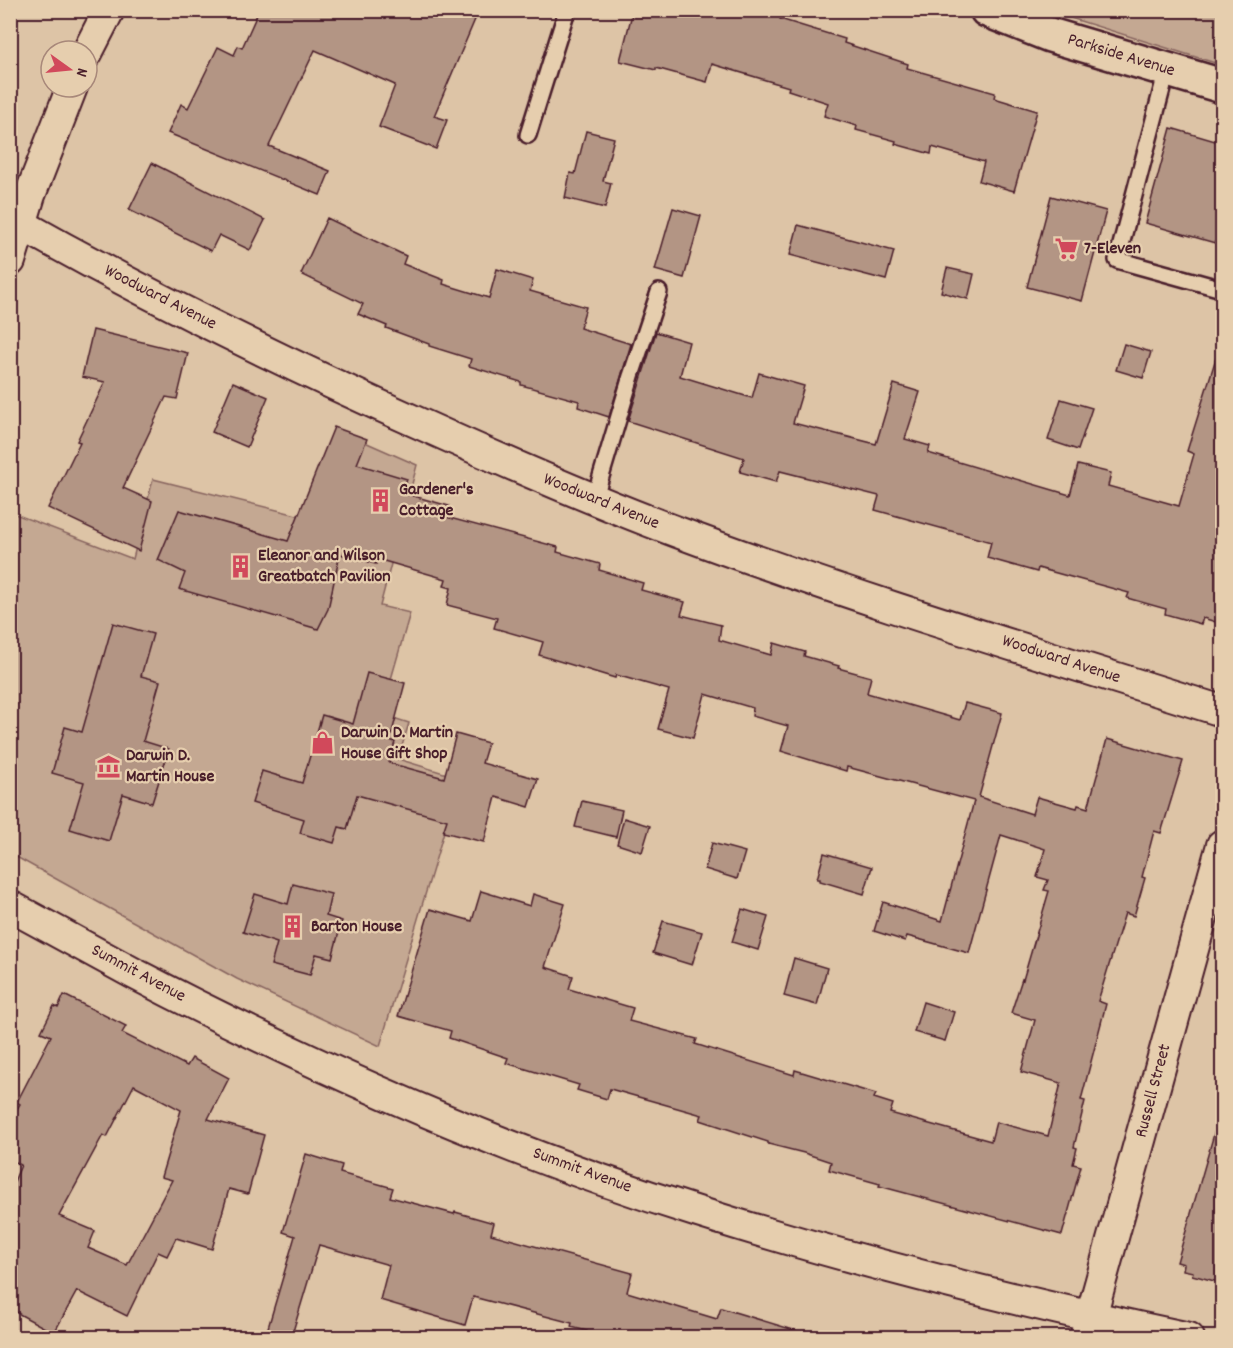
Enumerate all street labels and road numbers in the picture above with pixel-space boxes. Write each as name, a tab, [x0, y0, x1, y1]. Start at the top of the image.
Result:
street label: Parkside Avenue	[1064, 28, 1178, 84]
street label: Woodward Avenue	[99, 259, 221, 337]
street label: Woodward Avenue	[539, 467, 663, 537]
street label: Woodward Avenue	[998, 629, 1124, 691]
street label: Summit Avenue	[86, 939, 190, 1009]
street label: Russell Street	[1129, 1041, 1179, 1141]
street label: Summit Avenue	[529, 1142, 635, 1201]

